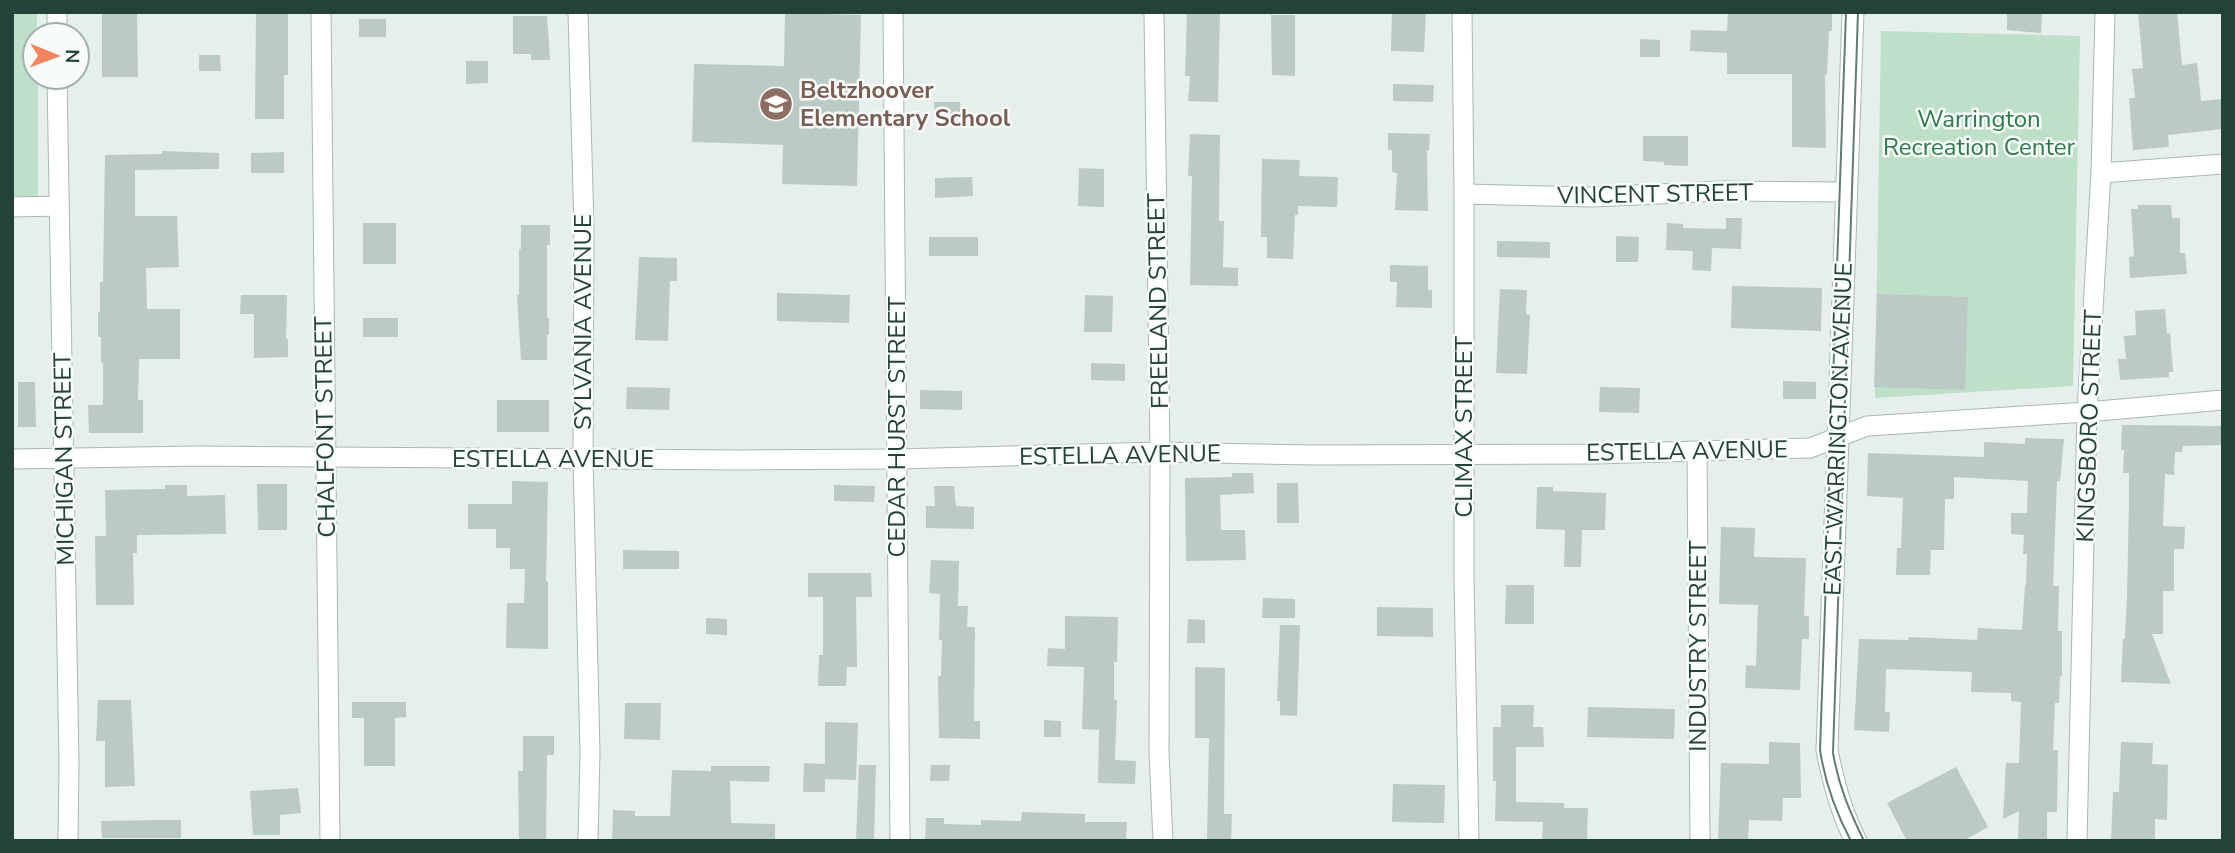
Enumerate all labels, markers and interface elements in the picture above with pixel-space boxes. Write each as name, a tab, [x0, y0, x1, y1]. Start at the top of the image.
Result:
north arrow	[21, 21, 91, 91]
text: N	[59, 49, 85, 64]
place label: Beltzhoover Elementary School	[800, 74, 1011, 134]
school or university icon: Beltzhoover Elementary School	[757, 85, 795, 123]
park label: Warrington Recreation Center	[1883, 103, 2075, 163]
street label: VINCENT STREET	[1556, 176, 1754, 212]
street label: FREELAND STREET	[1140, 192, 1176, 409]
street label: SYLVANIA AVENUE	[567, 214, 599, 430]
street label: EAST WARRINGTON AVENUE	[1816, 262, 1860, 596]
street label: CEDAR HURST STREET	[881, 296, 913, 558]
street label: KINGSBORO STREET	[2069, 308, 2109, 543]
street label: CHALFONT STREET	[307, 315, 343, 538]
street label: CLIMAX STREET	[1448, 336, 1480, 518]
street label: MICHIGAN STREET	[46, 352, 82, 566]
street label: ESTELLA AVENUE	[1586, 433, 1788, 469]
street label: ESTELLA AVENUE	[1019, 437, 1221, 473]
street label: ESTELLA AVENUE	[452, 443, 654, 475]
street label: INDUSTRY STREET	[1682, 540, 1714, 752]

